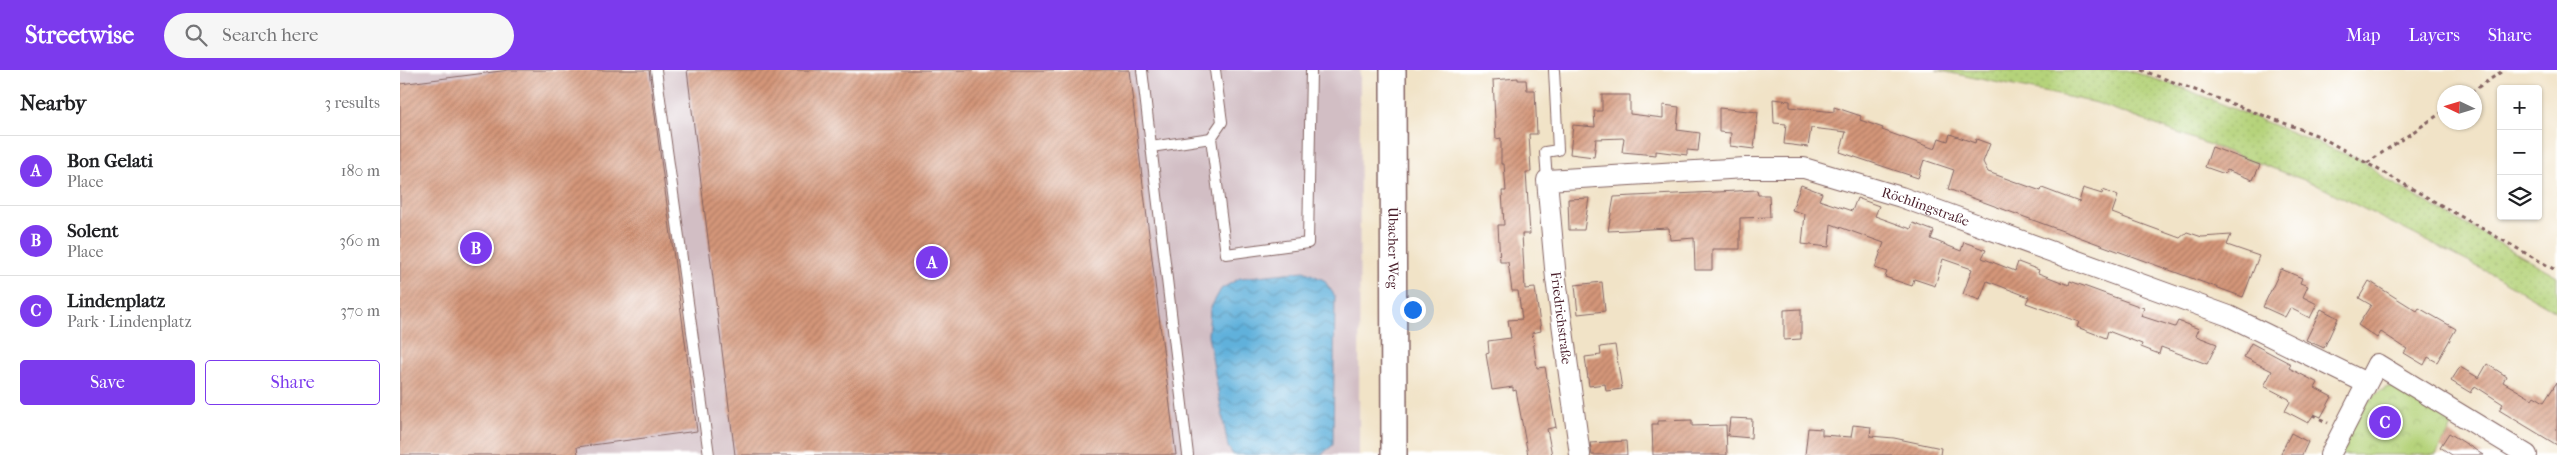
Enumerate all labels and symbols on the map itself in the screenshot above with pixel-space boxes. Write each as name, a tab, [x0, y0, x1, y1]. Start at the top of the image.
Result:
north arrow	[2437, 85, 2482, 130]
street label: Röchlingstraße	[1880, 183, 1972, 230]
street label: Übacher Weg	[1385, 207, 1402, 289]
pin: B	[460, 229, 492, 267]
pin: A	[916, 243, 948, 281]
street label: Friedrichstraße	[1547, 271, 1575, 365]
your location	[1400, 297, 1426, 323]
pin: C	[2369, 403, 2401, 441]

